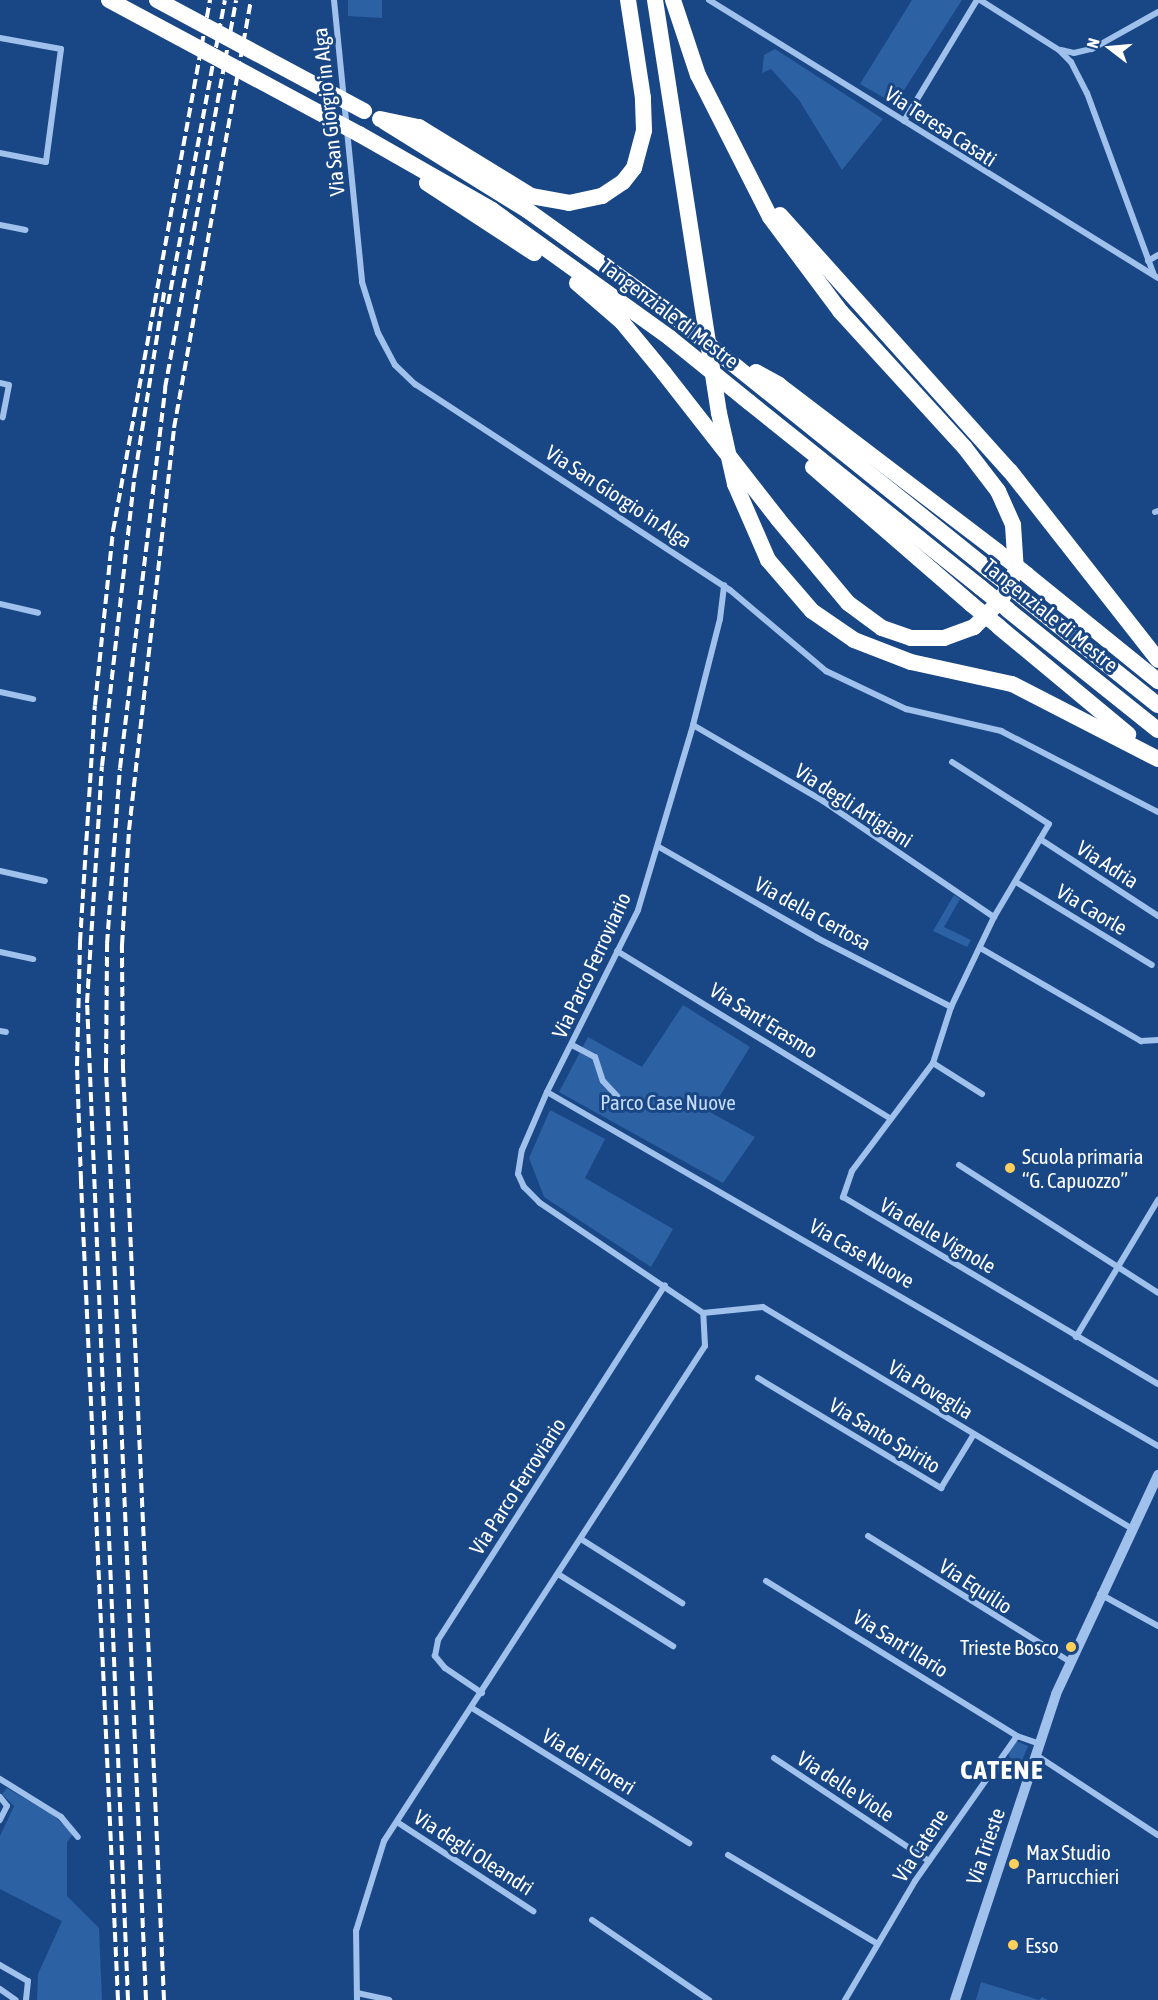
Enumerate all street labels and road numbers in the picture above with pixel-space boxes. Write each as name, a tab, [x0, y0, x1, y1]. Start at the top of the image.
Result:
street label: Via San Giorgio in Alga	[307, 27, 349, 197]
street label: Via Teresa Casati	[880, 80, 1002, 172]
street label: Tangenziale di Mestre	[596, 253, 744, 373]
street label: Via San Giorgio in Alga	[541, 439, 697, 553]
street label: Tangenziale di Mestre	[978, 553, 1124, 677]
street label: Via degli Artigiani	[790, 758, 918, 852]
street label: Via Adria	[1072, 835, 1144, 893]
street label: Via della Certosa	[751, 871, 875, 955]
street label: Via Caorle	[1052, 878, 1132, 940]
street label: Via Parco Ferroviario	[546, 888, 636, 1042]
street label: Via Sant'Erasmo	[705, 977, 823, 1063]
street label: Via delle Vignole	[876, 1192, 1000, 1278]
street label: Via Case Nuove	[805, 1213, 919, 1293]
street label: Via Poveglia	[884, 1354, 978, 1424]
street label: Via Santo Spirito	[825, 1392, 945, 1478]
street label: Via Parco Ferroviario	[463, 1413, 571, 1559]
street label: Via Equilio	[935, 1553, 1017, 1619]
street label: Via Sant'Ilario	[849, 1604, 953, 1682]
street label: Via dei Fioreri	[538, 1723, 640, 1799]
street label: Via delle Viole	[793, 1745, 899, 1827]
street label: Via degli Oleandri	[409, 1804, 539, 1900]
street label: Via Catene	[887, 1804, 953, 1886]
street label: Via Trieste	[960, 1805, 1010, 1887]

